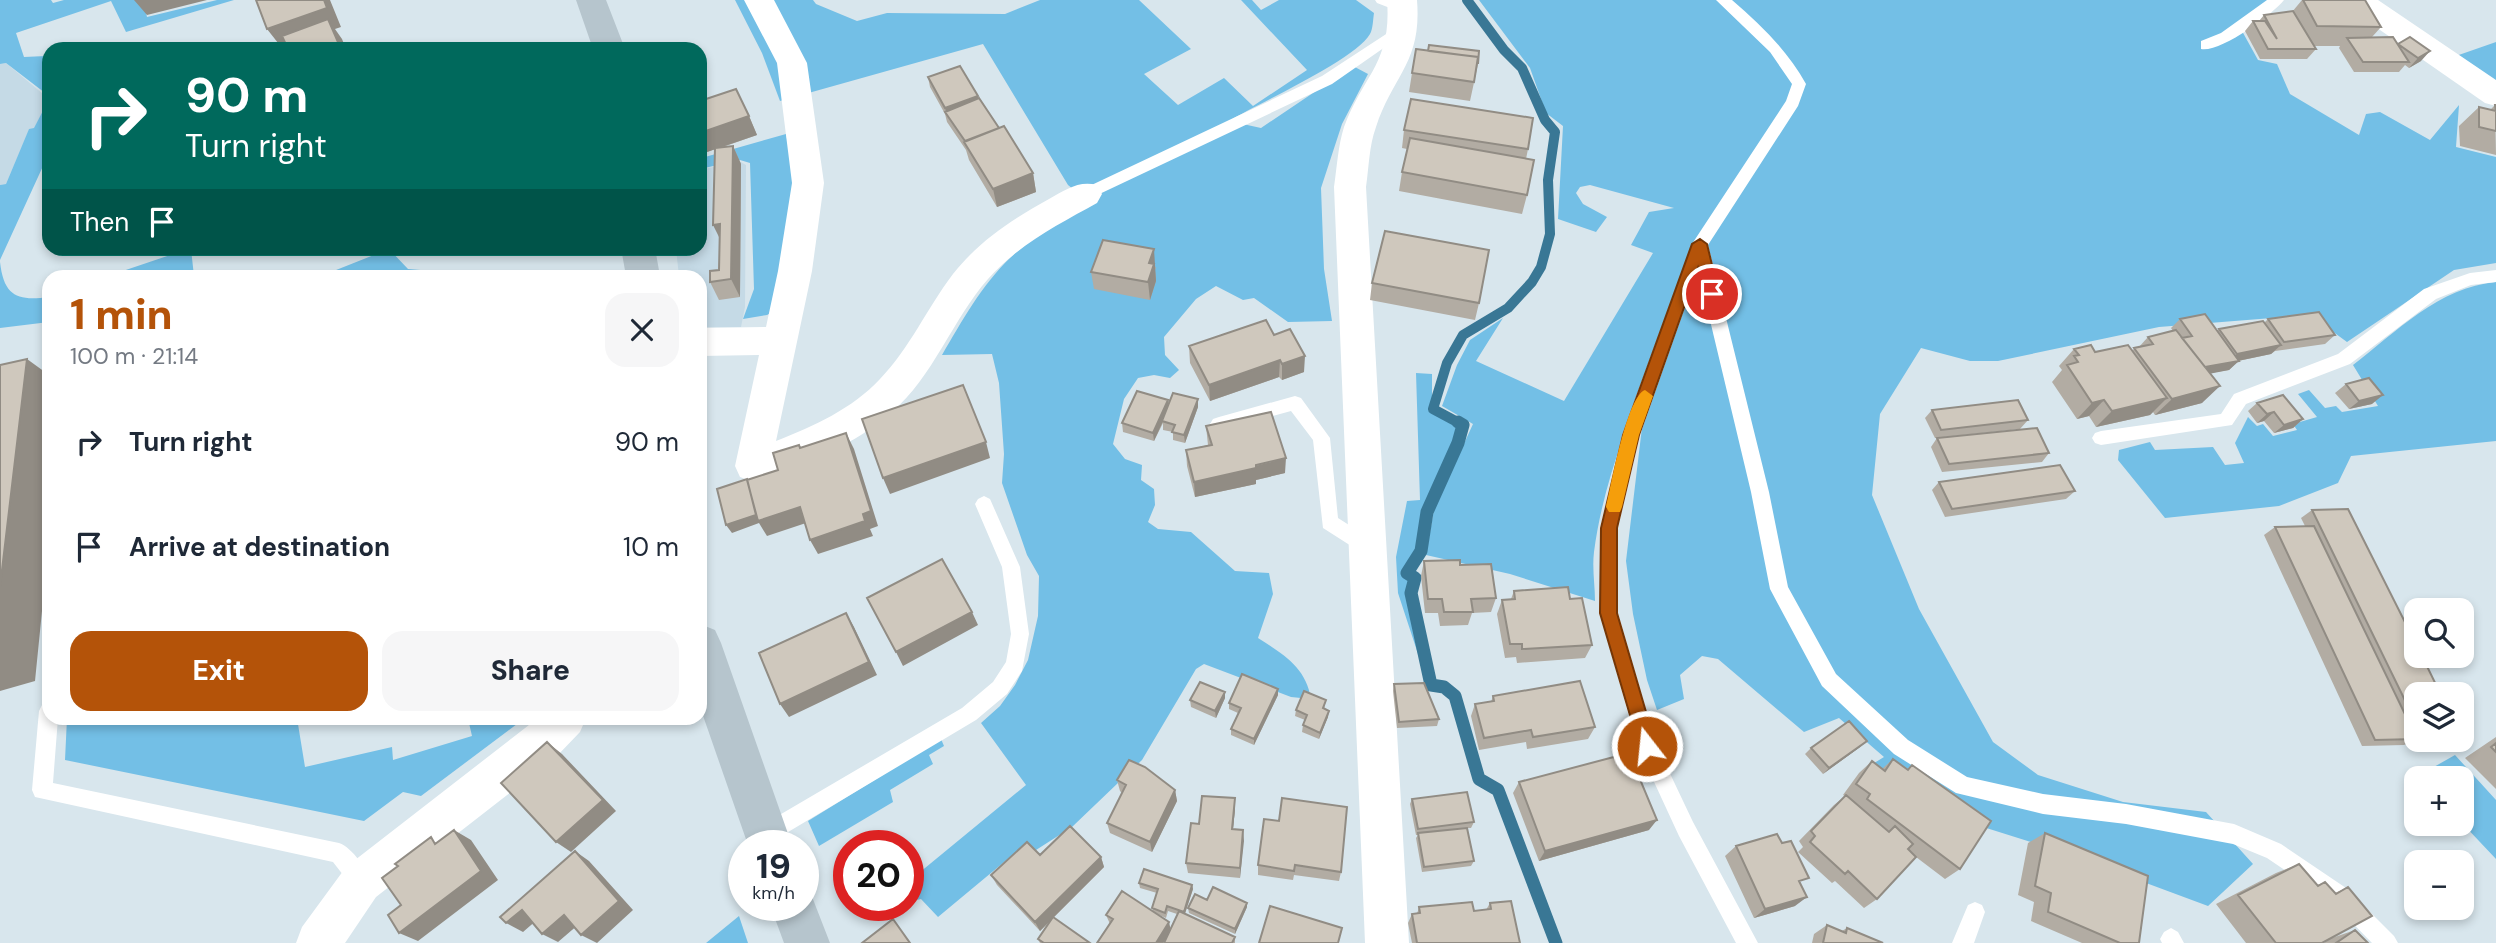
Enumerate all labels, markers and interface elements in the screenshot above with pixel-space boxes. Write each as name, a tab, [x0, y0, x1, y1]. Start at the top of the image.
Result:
text: 90 m	[185, 63, 308, 127]
icon: right	[70, 70, 161, 161]
text: Turn right	[185, 125, 327, 167]
icon: arrive	[143, 203, 181, 241]
text: Then	[70, 205, 129, 239]
pin	[1682, 264, 1742, 324]
icon: arrive	[1693, 275, 1731, 313]
text: 1 min	[70, 287, 173, 342]
button: close	[605, 293, 679, 367]
text: 100 m · 21:14	[70, 341, 198, 371]
icon: right	[70, 423, 108, 461]
text: Turn right	[129, 425, 253, 459]
text: 90 m	[615, 425, 679, 459]
icon: arrive	[70, 528, 108, 566]
text: Arrive at destination	[129, 530, 390, 564]
text: 10 m	[623, 530, 679, 564]
map controls	[2404, 598, 2474, 920]
button: search	[2404, 598, 2474, 668]
button: Exit	[70, 631, 368, 711]
button: Share	[382, 631, 679, 711]
button: layers	[2404, 682, 2474, 752]
position arrow	[1610, 709, 1684, 783]
button: +	[2404, 766, 2474, 836]
speed limit sign: 20	[833, 830, 924, 921]
text: 19	[756, 843, 791, 889]
button: −	[2404, 850, 2474, 920]
text: km/h	[752, 881, 795, 905]

